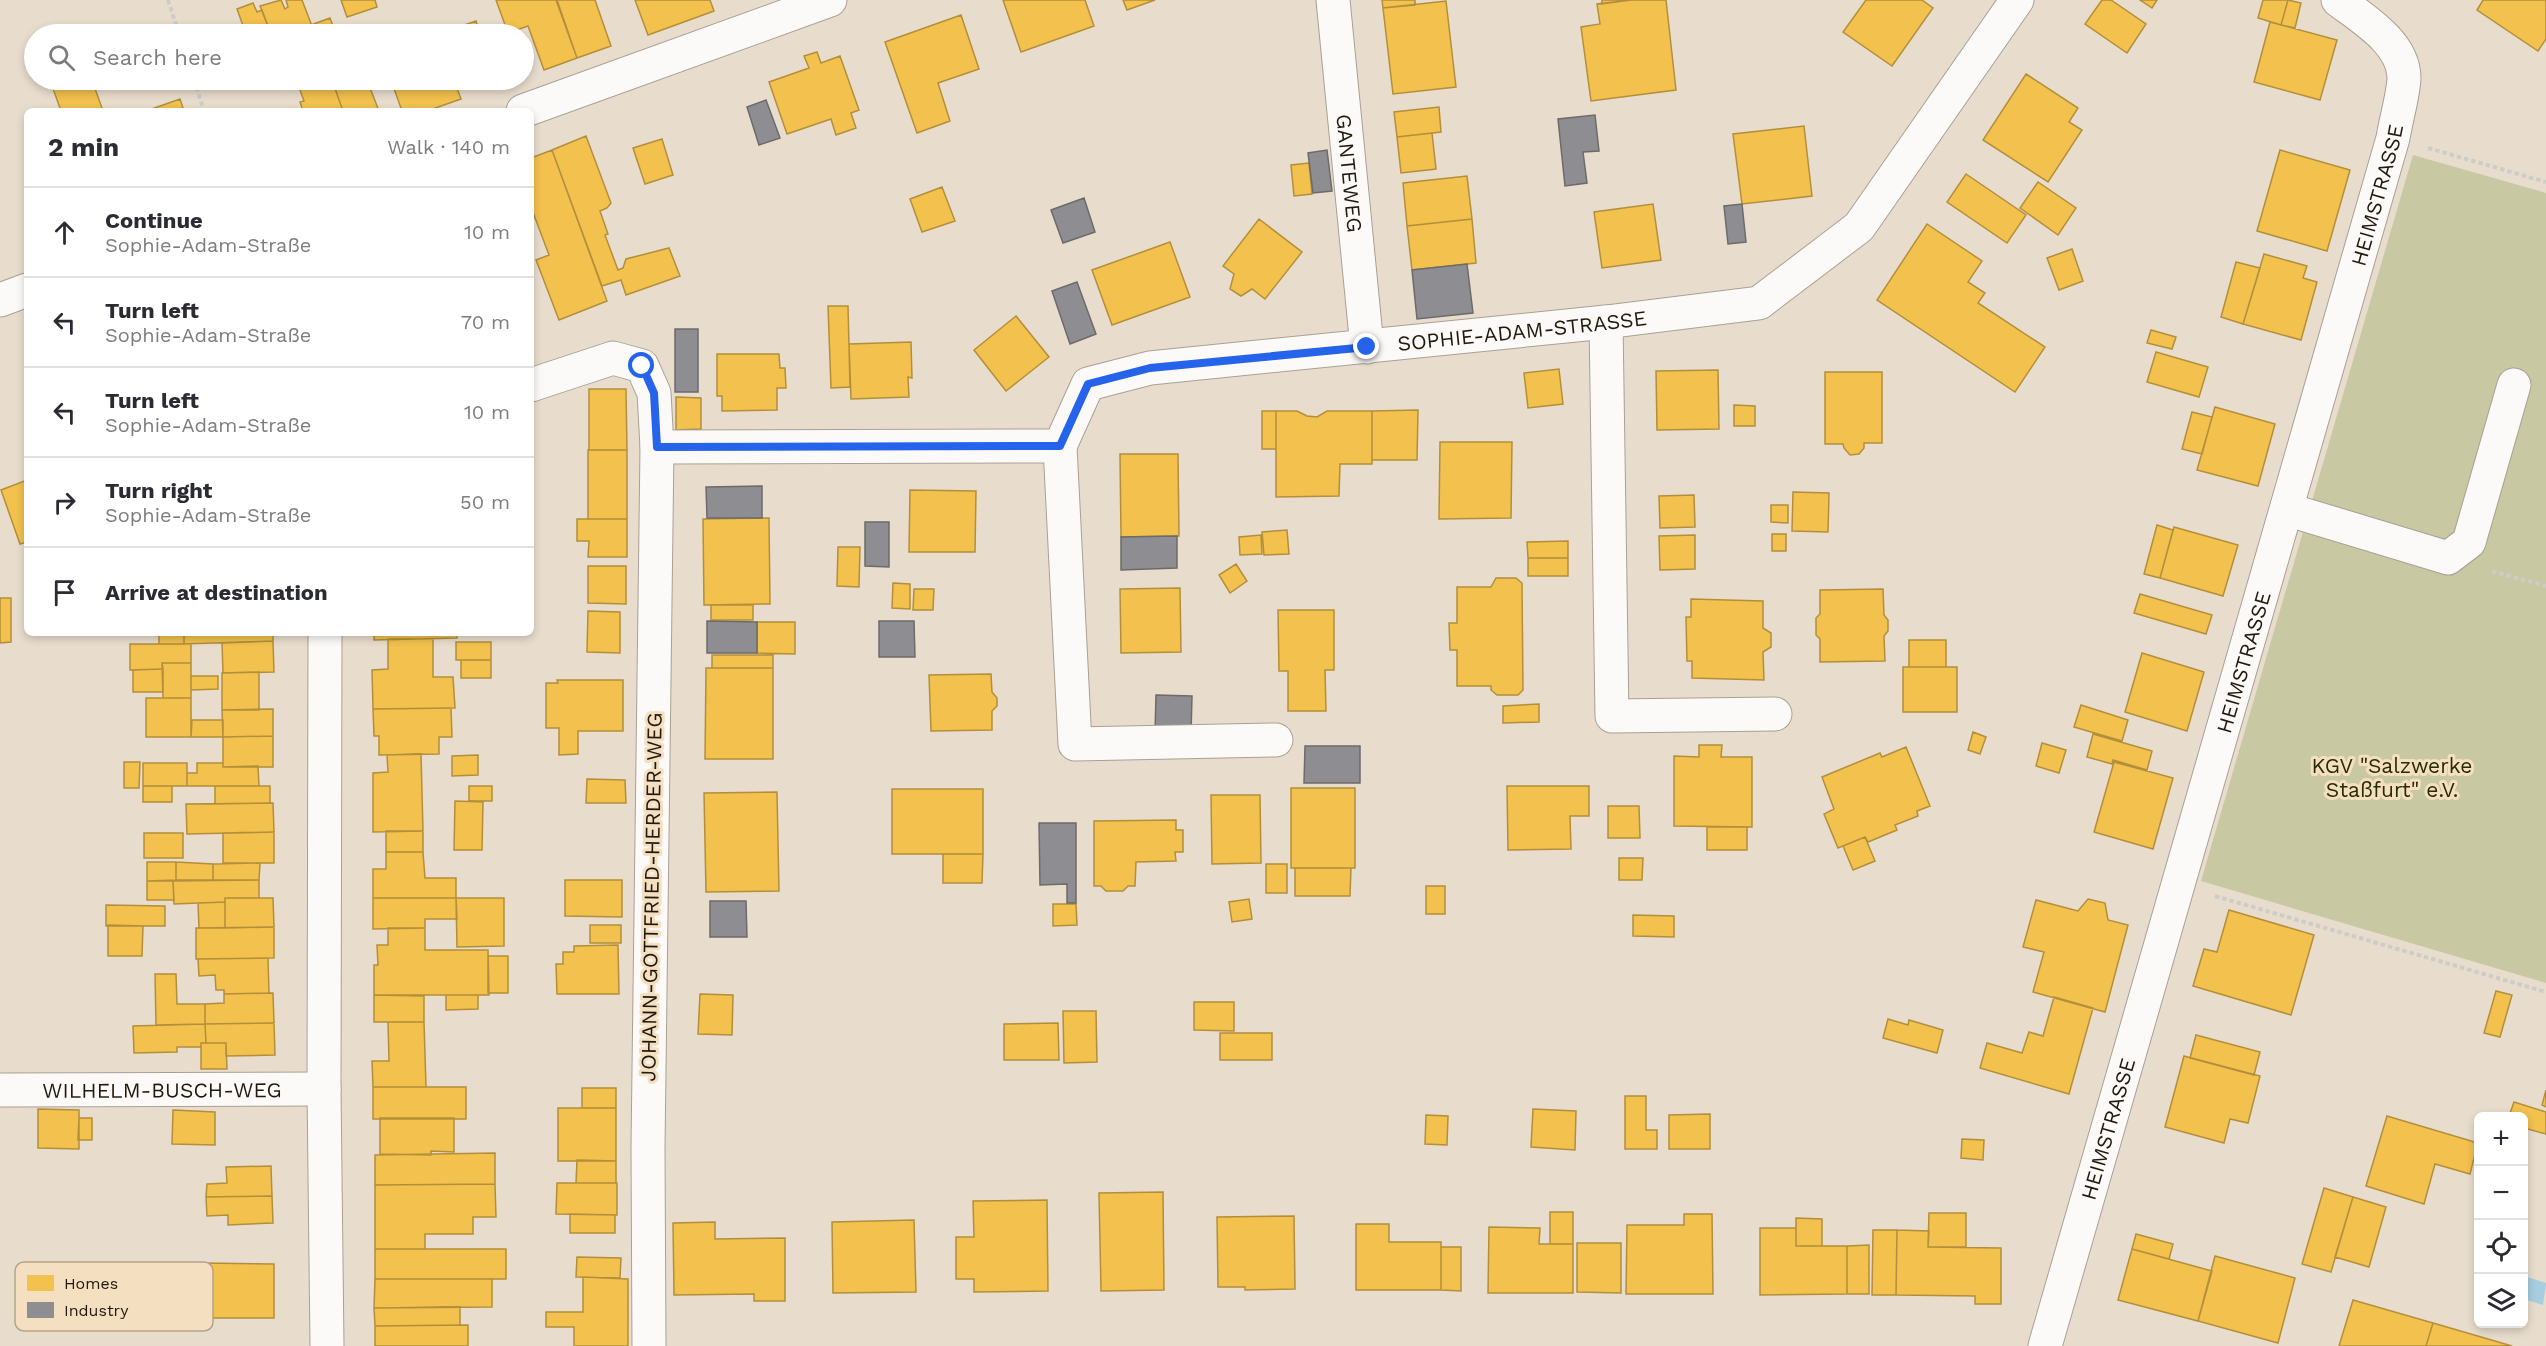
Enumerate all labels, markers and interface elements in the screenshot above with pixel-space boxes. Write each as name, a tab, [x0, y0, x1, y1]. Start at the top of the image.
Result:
search box	[24, 24, 534, 90]
icon: search	[45, 41, 78, 74]
text: Search here	[93, 45, 222, 70]
street label: GANTEWEG	[1332, 113, 1368, 234]
street label: HEIMSTRASSE	[2345, 122, 2408, 269]
text: 2 min	[48, 132, 119, 162]
text: Walk · 140 m	[387, 135, 510, 159]
text: Continue	[105, 208, 203, 233]
icon: ahead	[48, 216, 81, 249]
text: 10 m	[464, 220, 510, 244]
text: Sophie-Adam-Straße	[105, 233, 311, 257]
text: Turn left	[105, 298, 199, 323]
street label: SOPHIE-ADAM-STRASSE	[1396, 305, 1648, 355]
icon: left	[48, 306, 81, 339]
text: 70 m	[461, 310, 510, 334]
text: Sophie-Adam-Straße	[105, 323, 311, 347]
route end	[1353, 333, 1379, 359]
route start	[628, 352, 654, 378]
text: Turn left	[105, 388, 199, 413]
icon: left	[48, 396, 81, 429]
text: 10 m	[464, 400, 510, 424]
text: Sophie-Adam-Straße	[105, 413, 311, 437]
text: Turn right	[105, 478, 212, 503]
icon: right	[48, 486, 81, 519]
text: 50 m	[460, 490, 510, 514]
text: Sophie-Adam-Straße	[105, 503, 311, 527]
icon: arrive	[48, 576, 81, 609]
text: Arrive at destination	[105, 580, 328, 605]
street label: HEIMSTRASSE	[2211, 588, 2275, 736]
street label: JOHANN-GOTTFRIED-HERDER-WEG	[635, 712, 667, 1082]
park label: KGV "Salzwerke Staßfurt" e.V.	[2312, 753, 2472, 802]
street label: HEIMSTRASSE	[2075, 1055, 2140, 1203]
street label: WILHELM-BUSCH-WEG	[42, 1077, 282, 1102]
map controls	[2474, 1112, 2528, 1328]
button: +	[2474, 1112, 2528, 1166]
button: −	[2474, 1166, 2528, 1220]
button: locate	[2474, 1220, 2528, 1274]
legend	[15, 1262, 213, 1331]
text: Homes	[64, 1274, 118, 1293]
button: layers	[2474, 1274, 2528, 1328]
text: Industry	[64, 1301, 129, 1320]

